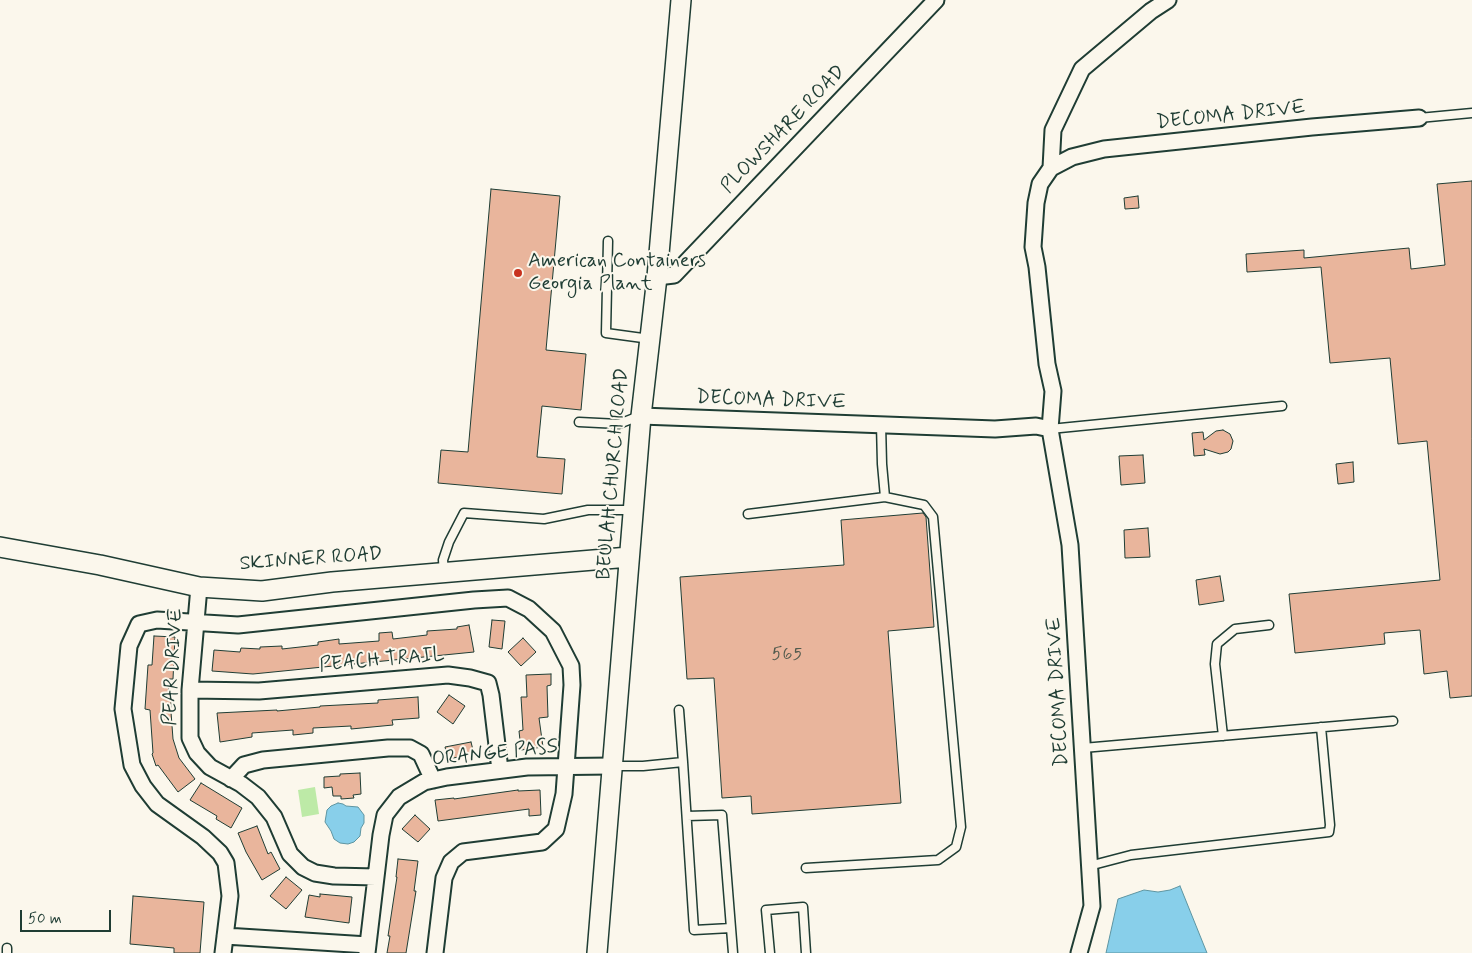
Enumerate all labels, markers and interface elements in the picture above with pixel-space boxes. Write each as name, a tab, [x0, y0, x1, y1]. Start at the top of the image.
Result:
street label: PLOWSHARE ROAD	[717, 61, 851, 199]
street label: DECOMA DRIVE	[1155, 96, 1307, 136]
place label: American Containers Georgia Plant	[528, 250, 706, 297]
marker: American Containers Georgia Plant	[512, 267, 524, 279]
street label: BEULAH CHURCH ROAD	[593, 367, 635, 581]
street label: DECOMA DRIVE	[696, 386, 846, 416]
street label: SKINNER ROAD	[239, 543, 383, 577]
street label: PEAR DRIVE	[159, 608, 189, 726]
street label: DECOMA DRIVE	[1043, 617, 1075, 767]
street label: PEACH TRAIL	[318, 644, 446, 678]
house number: 565	[772, 644, 802, 666]
street label: ORANGE PASS	[431, 735, 559, 773]
scale bar	[22, 900, 114, 932]
text: 50 m	[28, 909, 62, 929]

